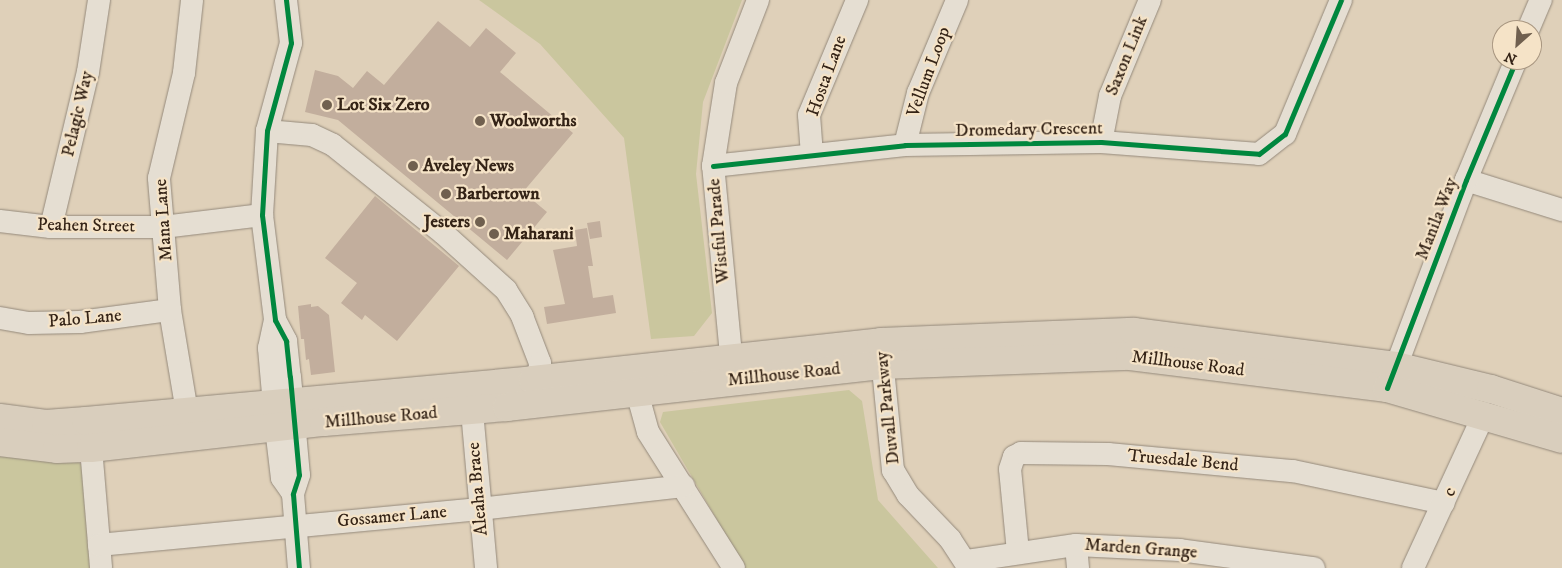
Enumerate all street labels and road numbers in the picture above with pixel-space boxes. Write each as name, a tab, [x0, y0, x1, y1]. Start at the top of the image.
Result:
street label: Saxon Link	[1101, 13, 1153, 99]
street label: Vellum Loop	[903, 24, 955, 120]
street label: Hosta Lane	[802, 33, 852, 119]
street label: Pelagic Way	[58, 69, 98, 159]
street label: Dromedary Crescent	[955, 118, 1103, 142]
street label: Manila Way	[1411, 175, 1463, 263]
street label: Mana Lane	[150, 178, 178, 262]
street label: Wistful Parade	[704, 178, 734, 284]
street label: Peahen Street	[37, 214, 135, 238]
street label: Palo Lane	[47, 305, 123, 333]
street label: Millhouse Road	[1130, 346, 1246, 382]
street label: Duvall Parkway	[871, 350, 905, 466]
street label: Millhouse Road	[727, 358, 841, 392]
street label: Millhouse Road	[324, 402, 438, 434]
street label: Aleaha Brace	[463, 441, 493, 537]
street label: Truesdale Bend	[1127, 445, 1239, 477]
street label: c	[1439, 484, 1461, 500]
street label: Gossamer Lane	[336, 501, 448, 533]
street label: Marden Grange	[1084, 534, 1198, 564]

